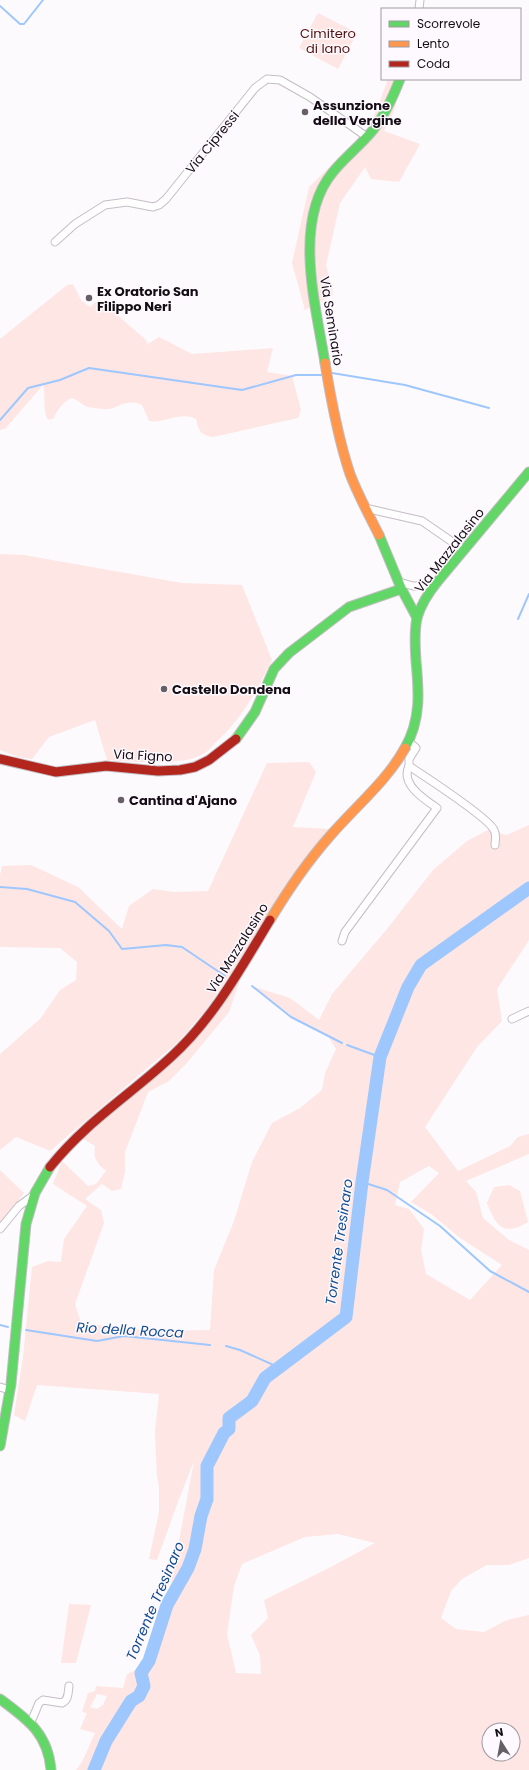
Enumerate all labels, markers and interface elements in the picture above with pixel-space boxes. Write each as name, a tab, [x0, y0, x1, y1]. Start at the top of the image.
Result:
legend	[381, 8, 521, 80]
text: Scorrevole	[417, 15, 480, 32]
park label: Cimitero di Iano	[300, 24, 356, 58]
text: Lento	[417, 35, 450, 52]
text: Coda	[417, 55, 450, 72]
place label: Assunzione della Vergine	[313, 96, 402, 130]
street label: Via Cipressi	[181, 107, 244, 178]
marker: Assunzione della Vergine	[300, 107, 310, 117]
street label: Via Seminario	[315, 275, 348, 367]
place label: Ex Oratorio San Filippo Neri	[97, 282, 199, 316]
marker: Ex Oratorio San Filippo Neri	[84, 293, 94, 303]
street label: Via Mazzalasino	[410, 504, 489, 597]
place label: Castello Dondena	[172, 680, 291, 699]
marker: Castello Dondena	[159, 684, 169, 694]
street label: Via Figno	[113, 744, 173, 767]
place label: Cantina d'Ajano	[129, 791, 237, 810]
marker: Cantina d'Ajano	[116, 795, 126, 805]
street label: Via Mazzalasino	[202, 899, 273, 997]
water label: Torrente Tresinaro	[320, 1177, 358, 1306]
water label: Rio della Rocca	[76, 1317, 185, 1343]
water label: Torrente Tresinaro	[121, 1538, 189, 1664]
north arrow	[481, 1722, 521, 1762]
text: N	[494, 1724, 505, 1741]

